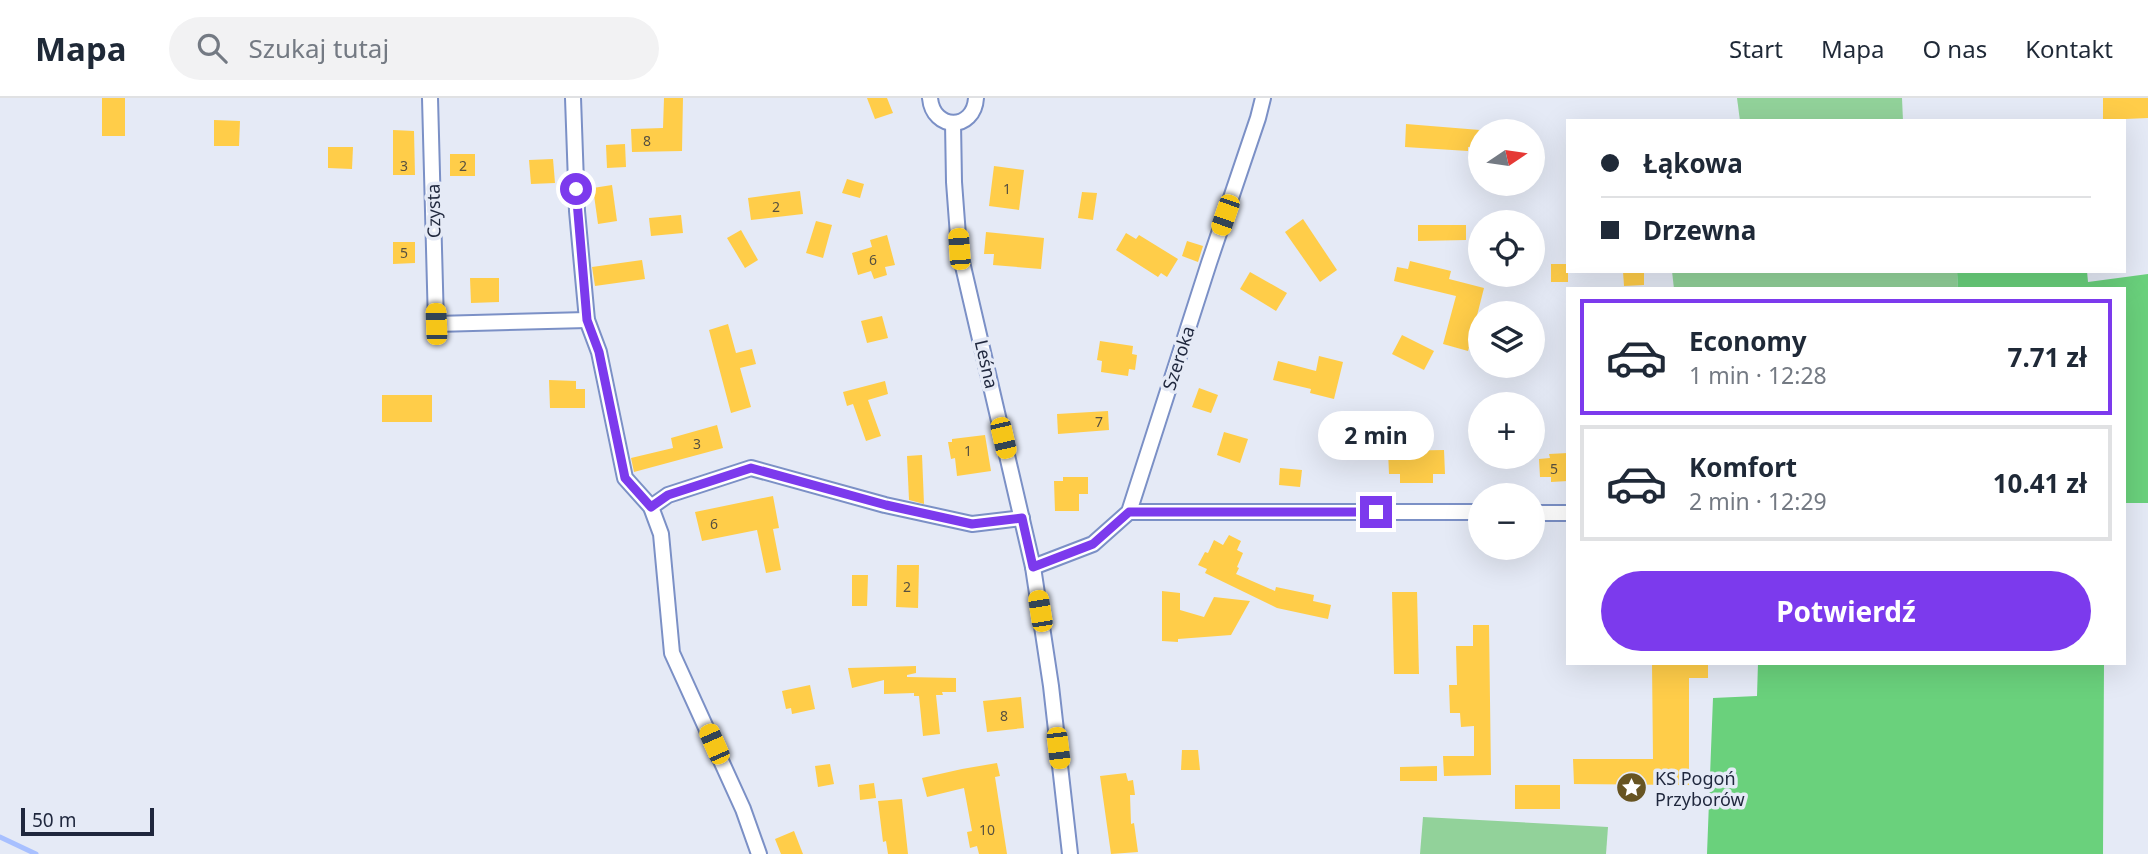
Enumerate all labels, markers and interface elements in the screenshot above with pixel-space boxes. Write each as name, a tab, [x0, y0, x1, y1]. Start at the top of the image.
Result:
search box	[169, 17, 659, 80]
text: Mapa	[35, 26, 127, 71]
icon: search	[193, 29, 231, 67]
text: Szukaj tutaj	[249, 30, 389, 66]
text: Start	[1729, 32, 1783, 65]
text: Mapa	[1821, 32, 1884, 65]
text: O nas	[1922, 32, 1987, 65]
text: Kontakt	[2025, 32, 2113, 65]
north arrow	[1468, 119, 1545, 196]
map controls	[1468, 119, 1545, 560]
house number: 8	[643, 131, 651, 150]
text: Łąkowa	[1643, 145, 1743, 181]
house number: 3	[400, 156, 408, 175]
house number: 2	[459, 156, 467, 175]
route start	[560, 173, 592, 205]
house number: 1	[1003, 179, 1011, 198]
street label: Czysta	[421, 184, 445, 238]
car	[1209, 192, 1242, 238]
house number: 2	[772, 197, 780, 216]
button: locate	[1468, 210, 1545, 287]
text: Drzewna	[1643, 212, 1756, 248]
car	[948, 227, 971, 271]
house number: 5	[400, 243, 408, 262]
house number: 6	[869, 250, 877, 269]
button: layers	[1468, 301, 1545, 378]
car	[425, 303, 448, 345]
street label: Szeroka	[1156, 323, 1200, 393]
text: Economy	[1689, 323, 1807, 359]
icon: car	[1605, 326, 1668, 389]
street label: Leśna	[970, 337, 1004, 391]
text: 7.71 zł	[2008, 339, 2087, 375]
text: 1 min · 12:28	[1689, 359, 1827, 391]
button: +	[1468, 392, 1545, 469]
callout: 2 min	[1318, 410, 1434, 460]
house number: 7	[1095, 412, 1103, 431]
car	[989, 415, 1018, 461]
text: 2 min	[1344, 419, 1408, 451]
house number: 3	[693, 434, 701, 453]
house number: 1	[964, 441, 972, 460]
text: Komfort	[1689, 449, 1797, 485]
icon: car	[1605, 452, 1668, 515]
house number: 5	[1550, 459, 1558, 478]
text: 10.41 zł	[1993, 465, 2087, 501]
button: −	[1468, 483, 1545, 560]
text: 2 min · 12:29	[1689, 485, 1827, 517]
route end	[1360, 496, 1392, 528]
house number: 6	[710, 514, 718, 533]
button: Potwierdź	[1601, 571, 2091, 651]
house number: 2	[903, 577, 911, 596]
car	[1027, 589, 1054, 633]
house number: 8	[1000, 706, 1008, 725]
car	[696, 721, 733, 767]
car	[1046, 726, 1071, 770]
place label: KS Pogoń Przyborów	[1655, 766, 1745, 811]
place icon: KS Pogoń Przyborów	[1615, 771, 1649, 805]
scale bar	[21, 805, 154, 837]
text: 50 m	[32, 807, 76, 833]
house number: 10	[979, 820, 995, 839]

